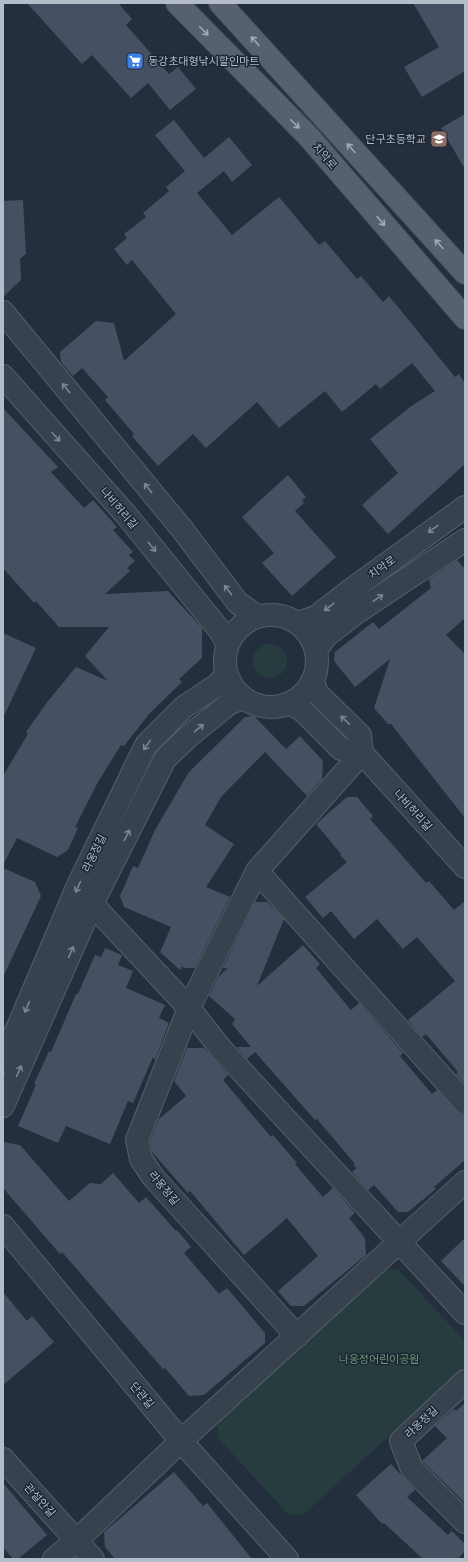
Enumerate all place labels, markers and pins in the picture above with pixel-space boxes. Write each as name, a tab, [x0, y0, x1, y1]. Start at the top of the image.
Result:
supermarket icon: 동강초대형낚시할인마트	[125, 51, 145, 71]
place label: 동강초대형낚시할인마트	[148, 55, 259, 68]
school or university icon: 단구초등학교	[429, 129, 449, 149]
place label: 단구초등학교	[365, 133, 426, 146]

